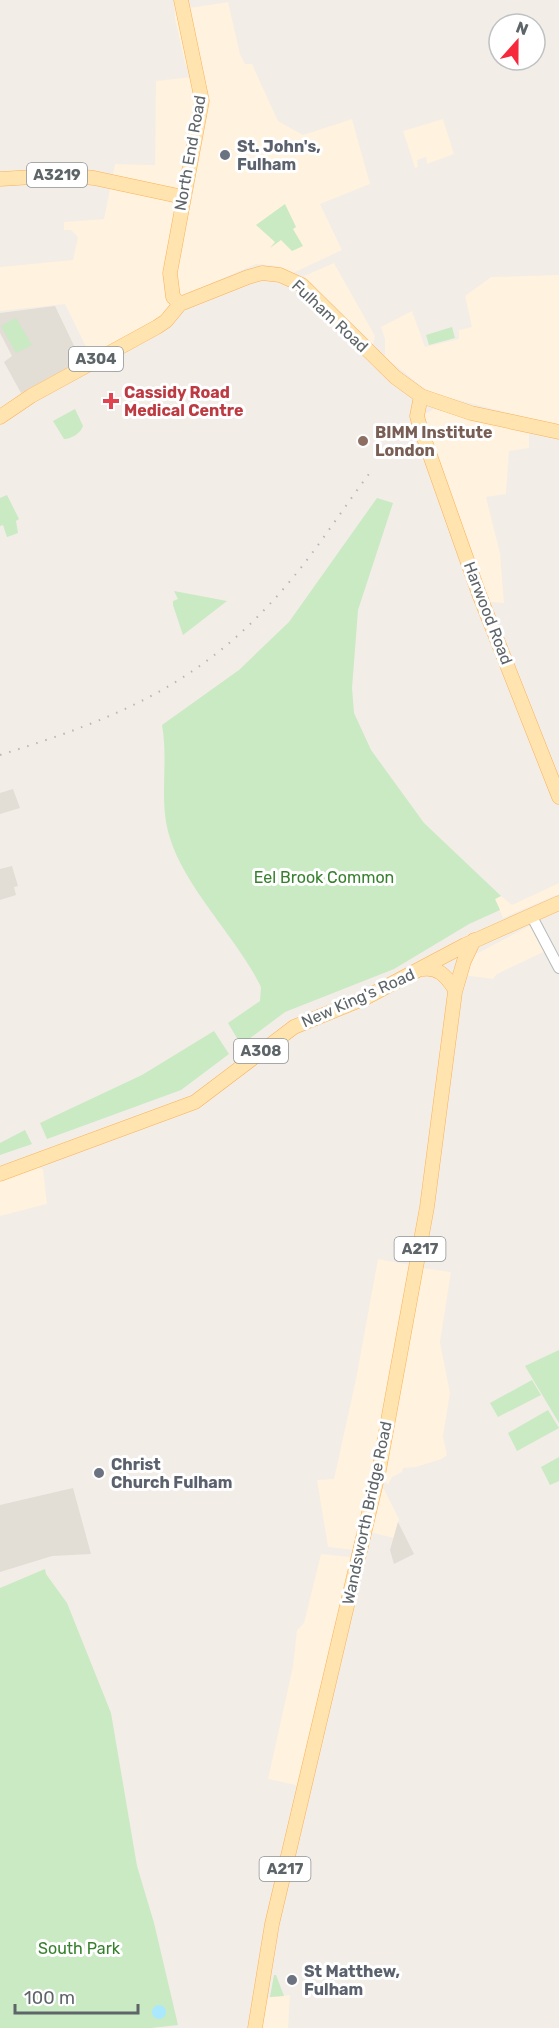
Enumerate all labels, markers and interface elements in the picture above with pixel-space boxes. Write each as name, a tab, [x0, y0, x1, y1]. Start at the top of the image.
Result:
north arrow	[487, 12, 547, 72]
text: N	[513, 18, 531, 39]
street label: North End Road	[170, 94, 210, 212]
place label: St. John's, Fulham	[237, 137, 321, 174]
marker: St. John's, Fulham	[218, 148, 232, 162]
road number: A3219	[27, 163, 87, 187]
street label: Fulham Road	[288, 276, 372, 356]
road number: A304	[69, 347, 123, 371]
place label: Cassidy Road Medical Centre	[124, 383, 243, 420]
marker: Cassidy Road Medical Centre	[102, 392, 120, 410]
place label: BIMM Institute London	[375, 423, 492, 460]
marker: BIMM Institute London	[356, 434, 370, 448]
street label: Harwood Road	[460, 559, 516, 667]
park label: Eel Brook Common	[254, 868, 394, 887]
street label: New King's Road	[298, 965, 418, 1031]
road number: A308	[234, 1039, 288, 1063]
road number: A217	[394, 1237, 446, 1261]
street label: Wandsworth Bridge Road	[338, 1420, 396, 1606]
place label: Christ Church Fulham	[111, 1455, 232, 1492]
marker: Christ Church Fulham	[92, 1466, 106, 1480]
road number: A217	[260, 1857, 310, 1881]
park label: South Park	[38, 1939, 121, 1958]
place label: St Matthew, Fulham	[304, 1962, 400, 1999]
marker: St Matthew, Fulham	[285, 1973, 299, 1987]
scale bar	[15, 1977, 138, 2015]
text: 100 m	[24, 1987, 75, 2009]

